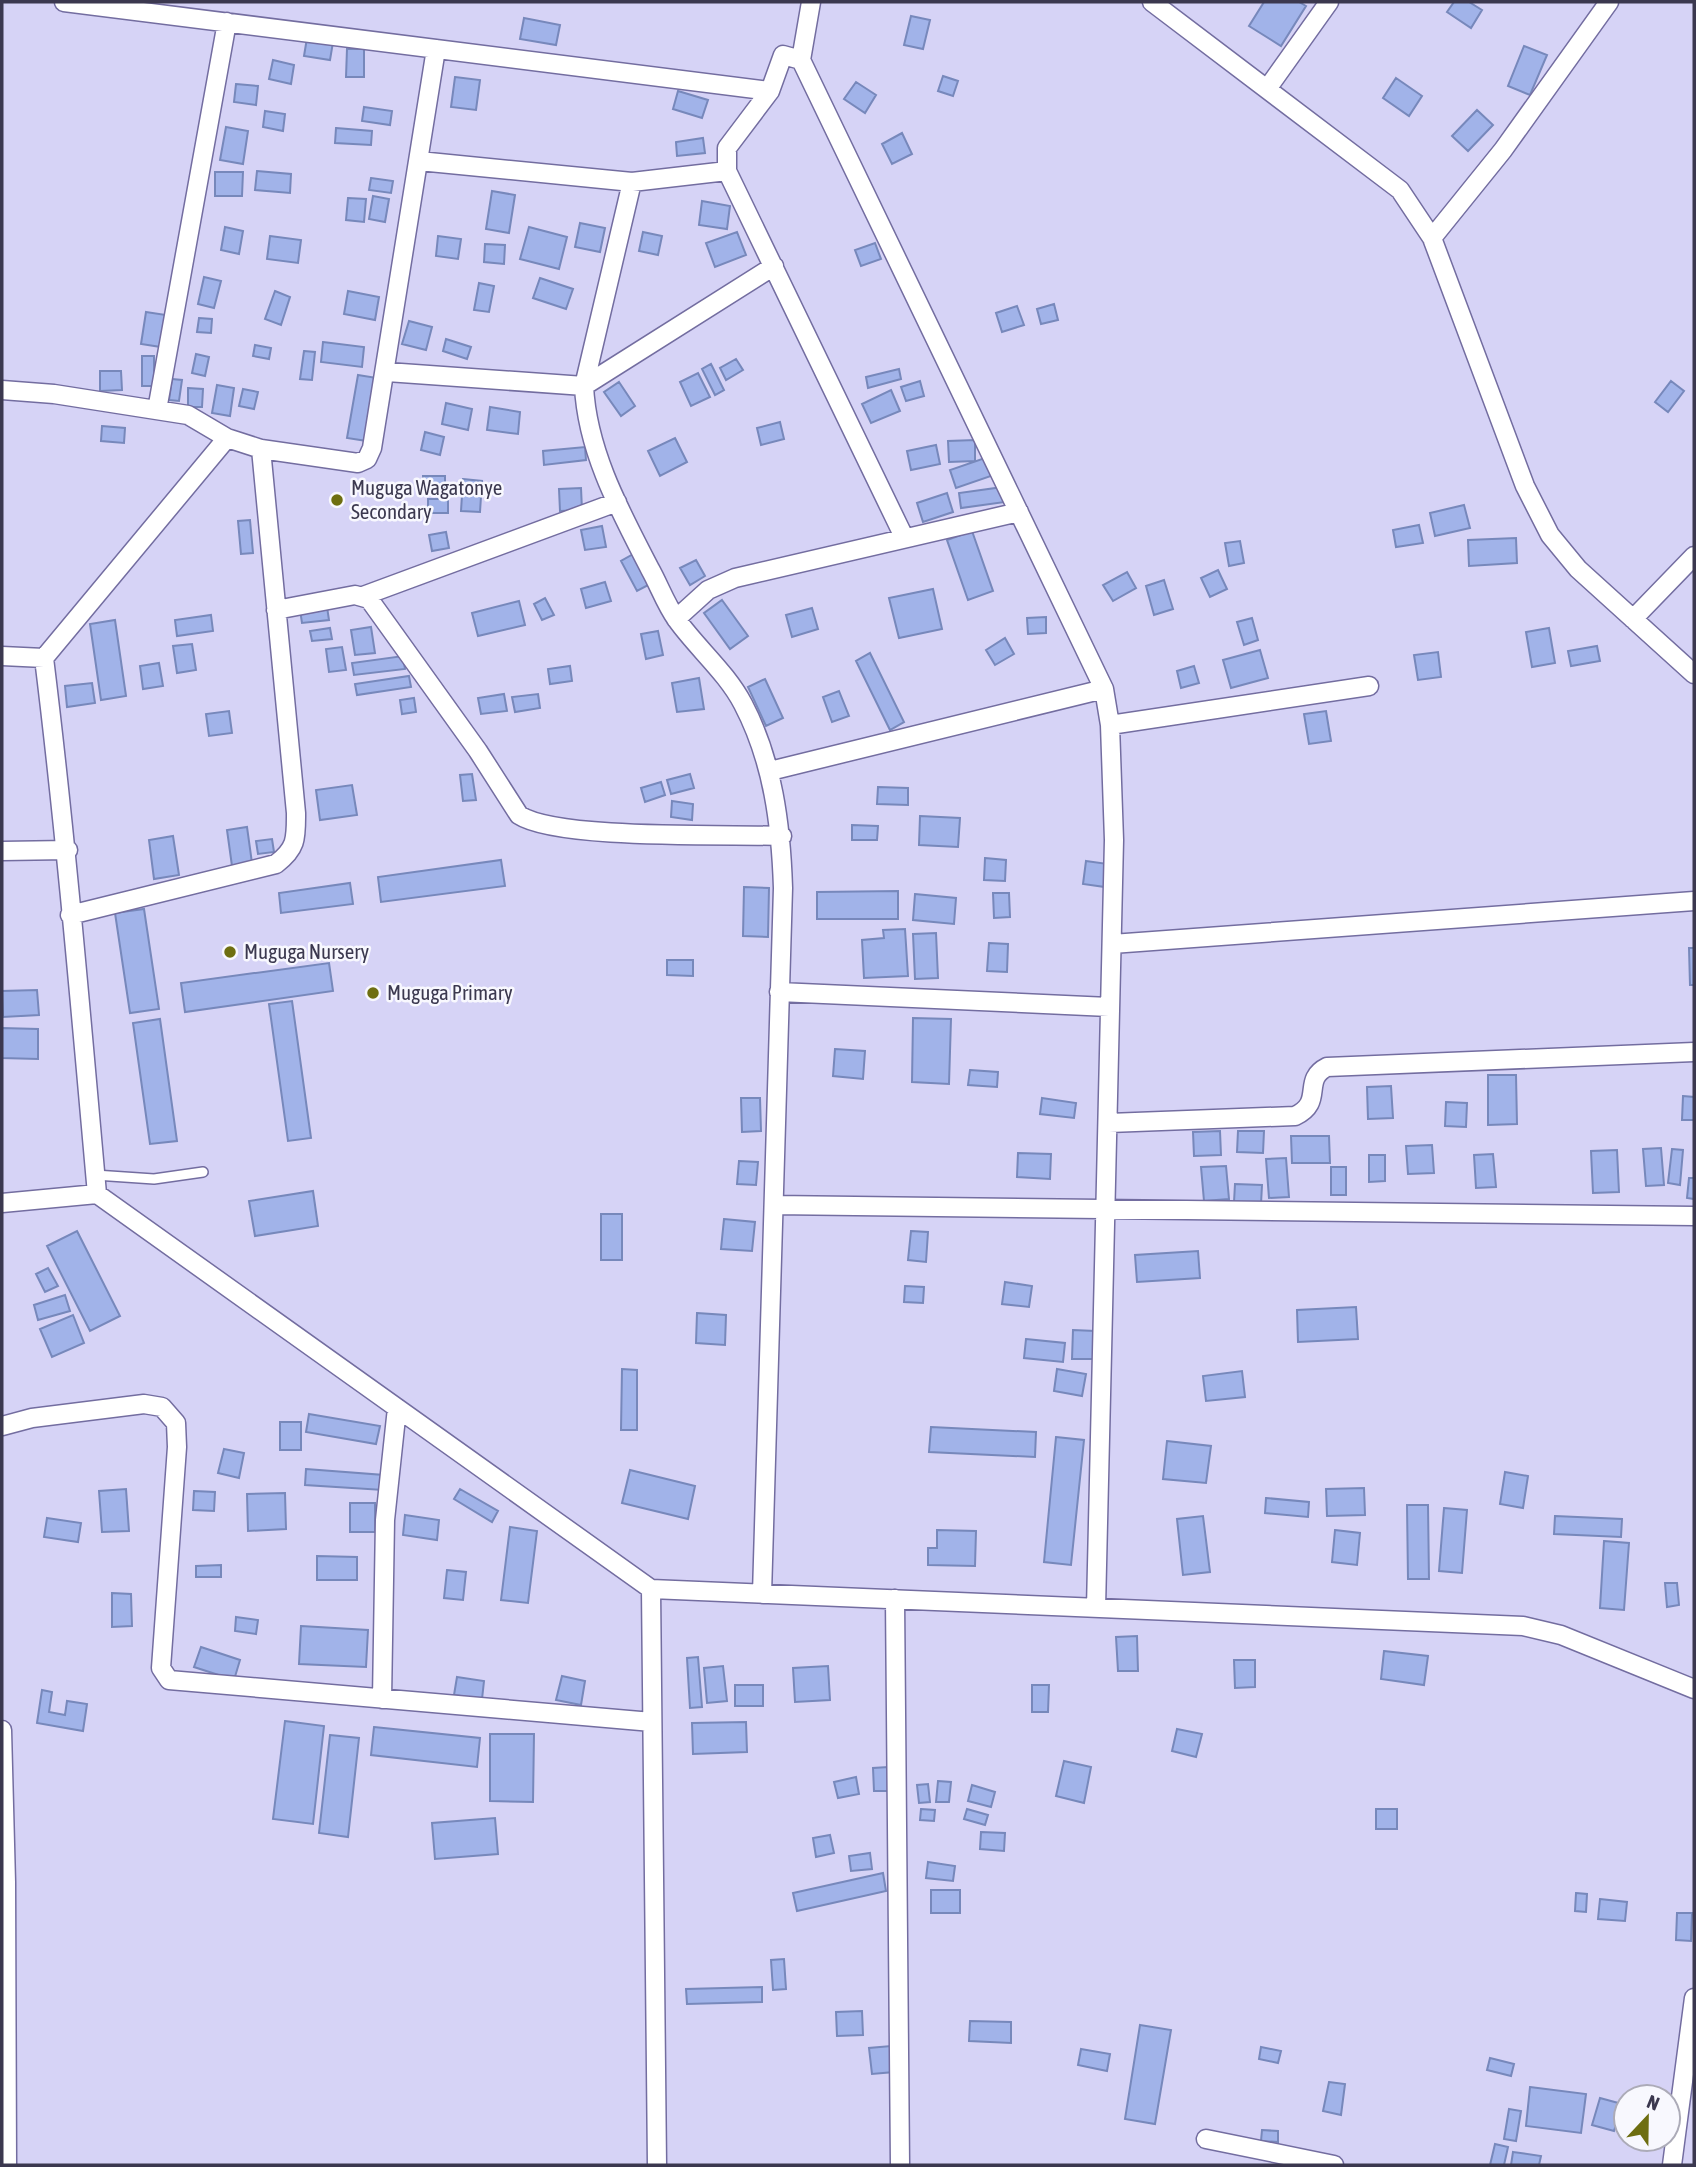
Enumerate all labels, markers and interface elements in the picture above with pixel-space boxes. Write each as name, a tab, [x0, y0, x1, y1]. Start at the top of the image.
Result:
place label: Muguga Wagatonye Secondary	[351, 475, 502, 523]
marker: Muguga Wagatonye Secondary	[329, 492, 345, 508]
place label: Muguga Nursery	[244, 939, 370, 963]
marker: Muguga Nursery	[222, 944, 238, 960]
place label: Muguga Primary	[387, 980, 513, 1004]
marker: Muguga Primary	[365, 985, 381, 1001]
north arrow	[1612, 2083, 1682, 2153]
text: N	[1644, 2090, 1663, 2115]

